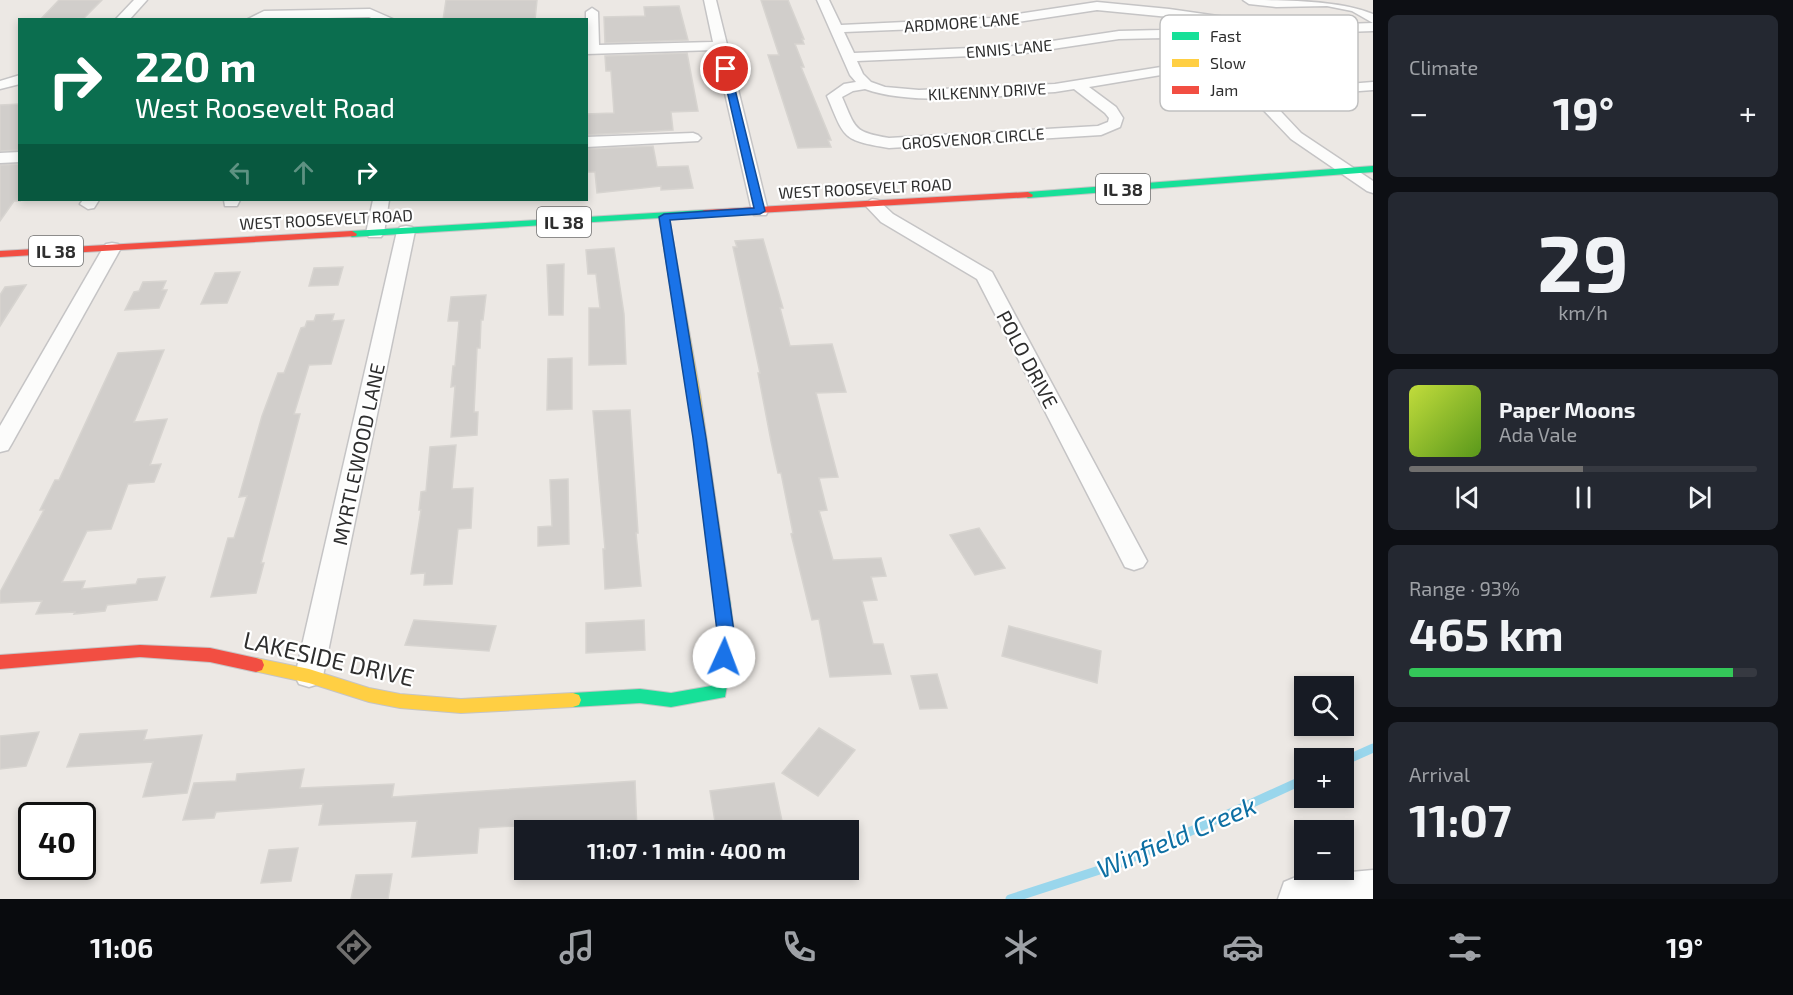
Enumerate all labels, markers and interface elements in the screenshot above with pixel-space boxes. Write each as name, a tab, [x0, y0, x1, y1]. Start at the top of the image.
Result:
street label: ARDMORE LANE	[903, 8, 1021, 36]
legend	[1160, 15, 1358, 111]
text: Fast	[1210, 26, 1241, 45]
street label: ENNIS LANE	[965, 35, 1053, 61]
text: 220 m	[135, 40, 256, 90]
icon: right	[36, 42, 114, 120]
pin	[700, 43, 751, 94]
icon: arrive	[709, 52, 742, 85]
text: Slow	[1210, 53, 1246, 72]
text: Climate	[1409, 55, 1478, 79]
street label: KILKENNY DRIVE	[927, 78, 1047, 104]
text: Jam	[1210, 80, 1238, 99]
text: 19°	[1553, 85, 1614, 139]
text: West Roosevelt Road	[135, 91, 395, 123]
text: −	[1409, 92, 1428, 132]
text: +	[1739, 92, 1757, 132]
street label: GROSVENOR CIRCLE	[901, 124, 1045, 152]
icon: left	[224, 156, 257, 189]
icon: ahead	[287, 156, 320, 189]
icon: right	[350, 156, 383, 189]
street label: WEST ROOSEVELT ROAD	[778, 174, 952, 202]
road number: IL 38	[1096, 174, 1150, 204]
street label: WEST ROOSEVELT ROAD	[239, 205, 413, 233]
road number: IL 38	[537, 207, 591, 237]
text: 29	[1537, 214, 1629, 308]
road number: IL 38	[29, 236, 83, 266]
text: km/h	[1558, 300, 1608, 324]
street label: POLO DRIVE	[992, 306, 1064, 412]
street label: MYRTLEWOOD LANE	[327, 361, 389, 547]
text: Paper Moons	[1499, 396, 1635, 422]
text: Ada Vale	[1499, 422, 1577, 446]
icon: previous	[1451, 481, 1484, 514]
icon: pause	[1567, 481, 1600, 514]
icon: next	[1683, 481, 1716, 514]
text: Range · 93%	[1409, 576, 1520, 600]
text: 465 km	[1409, 606, 1564, 660]
street label: LAKESIDE DRIVE	[241, 624, 417, 692]
position arrow	[692, 625, 756, 689]
map controls	[1294, 676, 1354, 880]
button: search	[1294, 676, 1354, 736]
button: +	[1294, 748, 1354, 808]
text: Arrival	[1409, 762, 1470, 786]
water label: Winfield Creek	[1092, 788, 1260, 884]
text: 11:07	[1409, 792, 1512, 846]
speed limit sign: 40	[18, 802, 96, 880]
button: −	[1294, 820, 1354, 880]
text: 11:07 · 1 min · 400 m	[587, 837, 786, 863]
icon: directions	[333, 926, 375, 968]
icon: music	[556, 926, 598, 968]
icon: phone	[778, 926, 820, 968]
icon: climate	[1000, 926, 1042, 968]
icon: car	[1222, 926, 1264, 968]
icon: filters	[1444, 926, 1486, 968]
text: 11:06	[90, 931, 153, 963]
text: 19°	[1666, 931, 1703, 963]

